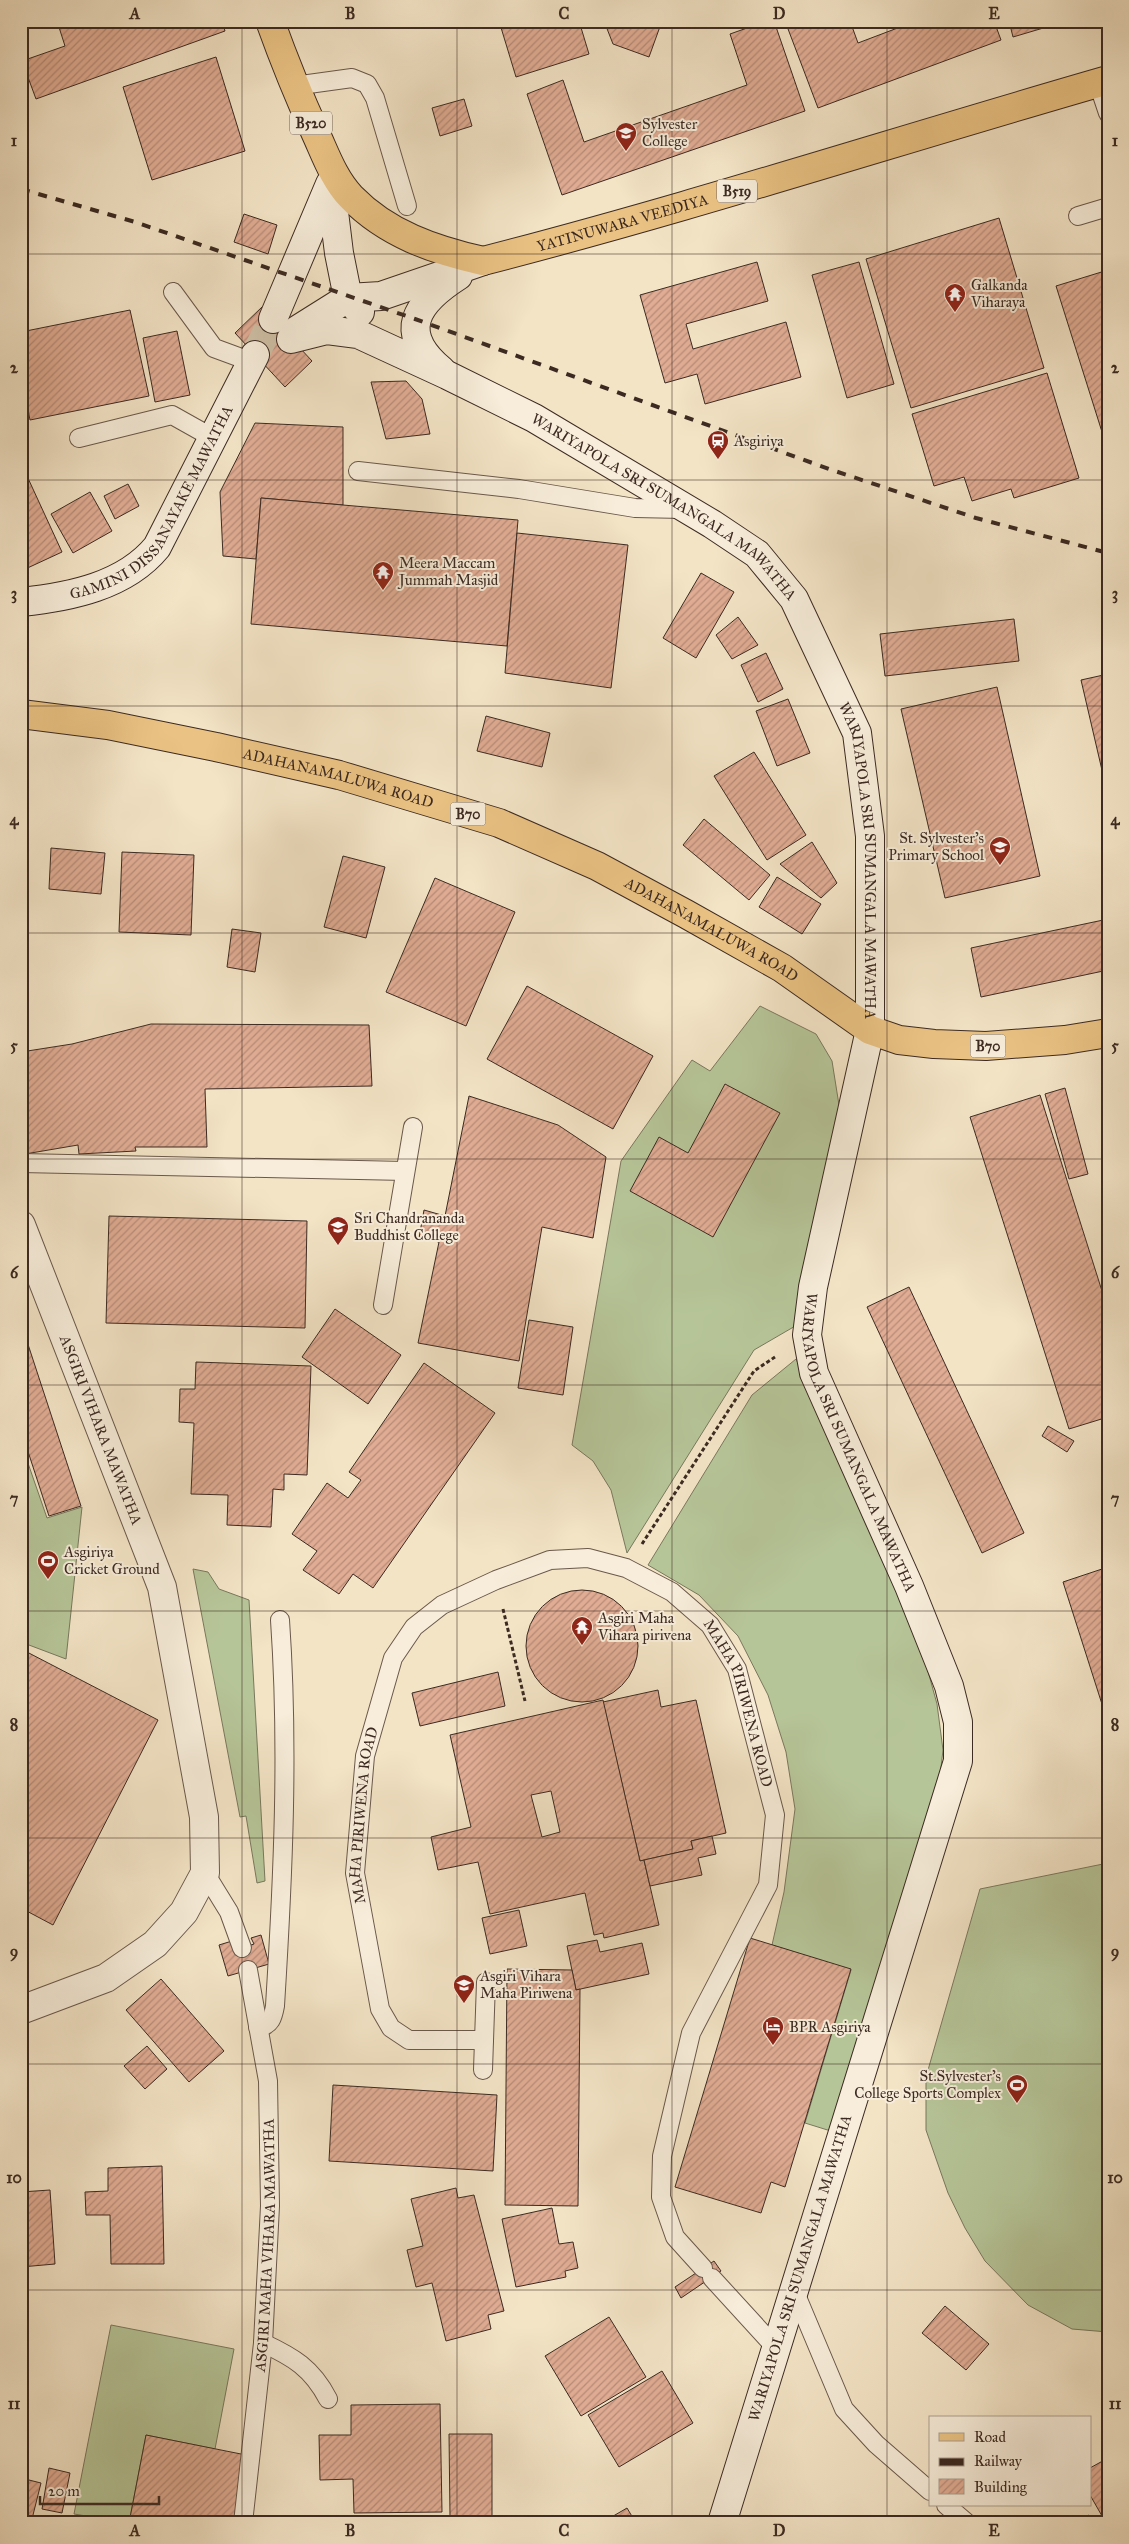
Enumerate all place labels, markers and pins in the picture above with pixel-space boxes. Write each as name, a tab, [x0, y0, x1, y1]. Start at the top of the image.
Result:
place label: Sylvester College	[642, 115, 698, 150]
school or university icon: Sylvester College	[614, 121, 638, 152]
place label: Galkanda Viharaya	[970, 276, 1028, 311]
temple icon: Galkanda Viharaya	[943, 282, 967, 313]
station icon: Asgiriya	[706, 429, 730, 460]
place label: Asgiriya	[733, 432, 784, 450]
place label: Meera Maccam Jummah Masjid	[397, 554, 499, 590]
temple icon: Meera Maccam Jummah Masjid	[371, 560, 395, 591]
place label: St. Sylvester's Primary School	[888, 829, 985, 864]
school or university icon: St. Sylvester's Primary School	[988, 835, 1012, 866]
place label: Sri Chandrananda Buddhist College	[354, 1209, 465, 1244]
school or university icon: Sri Chandrananda Buddhist College	[326, 1215, 350, 1246]
place label: Asgiriya Cricket Ground	[63, 1543, 160, 1578]
sports icon: Asgiriya Cricket Ground	[36, 1549, 60, 1580]
place label: Asgiri Maha Vihara pirivena	[597, 1609, 692, 1644]
temple icon: Asgiri Maha Vihara pirivena	[570, 1615, 594, 1646]
place label: Asgiri Vihara Maha Piriwena	[479, 1967, 573, 2002]
school or university icon: Asgiri Vihara Maha Piriwena	[452, 1973, 476, 2004]
hotel icon: BPR Asgiriya	[761, 2015, 785, 2046]
place label: BPR Asgiriya	[789, 2018, 871, 2036]
place label: St.Sylvester's College Sports Complex	[854, 2067, 1001, 2102]
sports icon: St.Sylvester's College Sports Complex	[1005, 2073, 1029, 2104]

